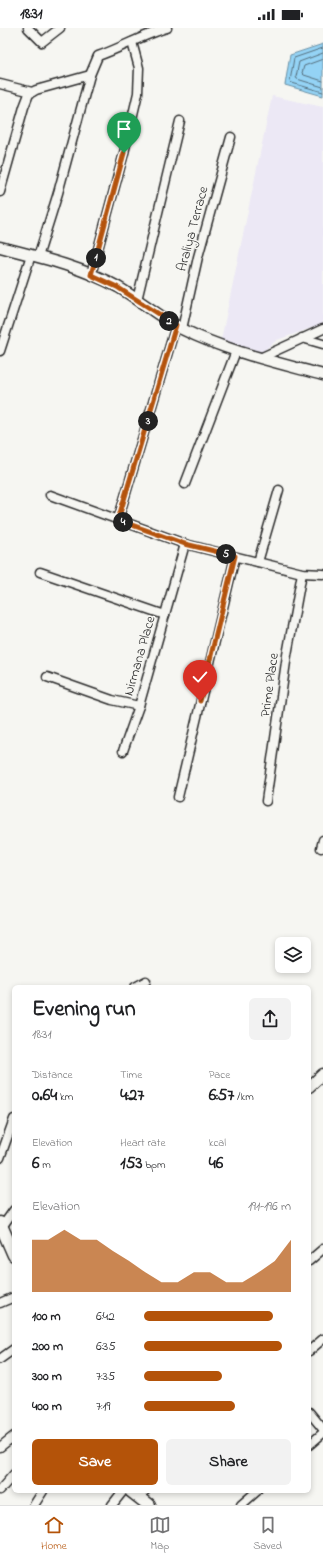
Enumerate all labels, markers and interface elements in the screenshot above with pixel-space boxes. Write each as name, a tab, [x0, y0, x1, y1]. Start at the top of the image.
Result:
text: 18:31	[20, 3, 43, 25]
pin	[107, 112, 141, 153]
icon: arrive	[113, 118, 135, 140]
street label: Araliya Terrace	[172, 183, 216, 274]
pin: 1	[86, 248, 106, 268]
text: 1	[94, 250, 98, 266]
pin: 2	[159, 311, 179, 331]
text: 2	[166, 313, 172, 329]
pin: 3	[138, 411, 158, 431]
text: 3	[146, 413, 150, 429]
pin: 4	[113, 512, 133, 532]
text: 4	[121, 514, 125, 530]
pin: 5	[216, 544, 236, 564]
text: 5	[223, 546, 229, 562]
street label: Nirmana Place	[119, 613, 162, 698]
street label: Prime Place	[255, 651, 285, 718]
pin	[183, 660, 217, 701]
icon: check	[189, 666, 211, 688]
map controls	[275, 937, 311, 973]
button: layers	[275, 937, 311, 973]
text: Evening run	[32, 994, 136, 1026]
button: share	[249, 998, 291, 1040]
text: 18:31	[32, 1025, 52, 1044]
text: Distance	[32, 1067, 73, 1083]
text: Time	[120, 1067, 142, 1083]
text: Pace	[209, 1067, 230, 1083]
text: 0.64	[32, 1083, 57, 1108]
text: 4:27	[120, 1083, 144, 1108]
text: 6:57	[209, 1083, 234, 1108]
text: km	[57, 1089, 73, 1105]
text: /km	[234, 1089, 254, 1105]
text: Elevation	[32, 1135, 72, 1151]
text: Heart rate	[120, 1135, 165, 1151]
text: kcal	[209, 1135, 226, 1151]
text: 6	[32, 1151, 39, 1176]
text: 153	[120, 1151, 142, 1176]
text: 46	[209, 1151, 223, 1176]
text: m	[39, 1157, 51, 1173]
text: bpm	[142, 1157, 166, 1173]
text: Elevation	[32, 1197, 80, 1216]
text: 191–196 m	[248, 1197, 291, 1216]
text: 100 m	[32, 1307, 61, 1326]
text: 6:42	[96, 1307, 115, 1326]
text: 200 m	[32, 1337, 63, 1356]
text: 6:35	[96, 1337, 116, 1356]
text: 300 m	[32, 1367, 62, 1386]
text: 7:35	[96, 1367, 115, 1386]
text: 400 m	[32, 1397, 62, 1416]
text: 7:19	[96, 1397, 111, 1416]
button: Save	[32, 1439, 158, 1485]
button: Share	[166, 1439, 291, 1485]
tab: Home	[41, 1514, 67, 1554]
tab: Map	[149, 1514, 171, 1554]
tab: Saved	[253, 1514, 282, 1554]

